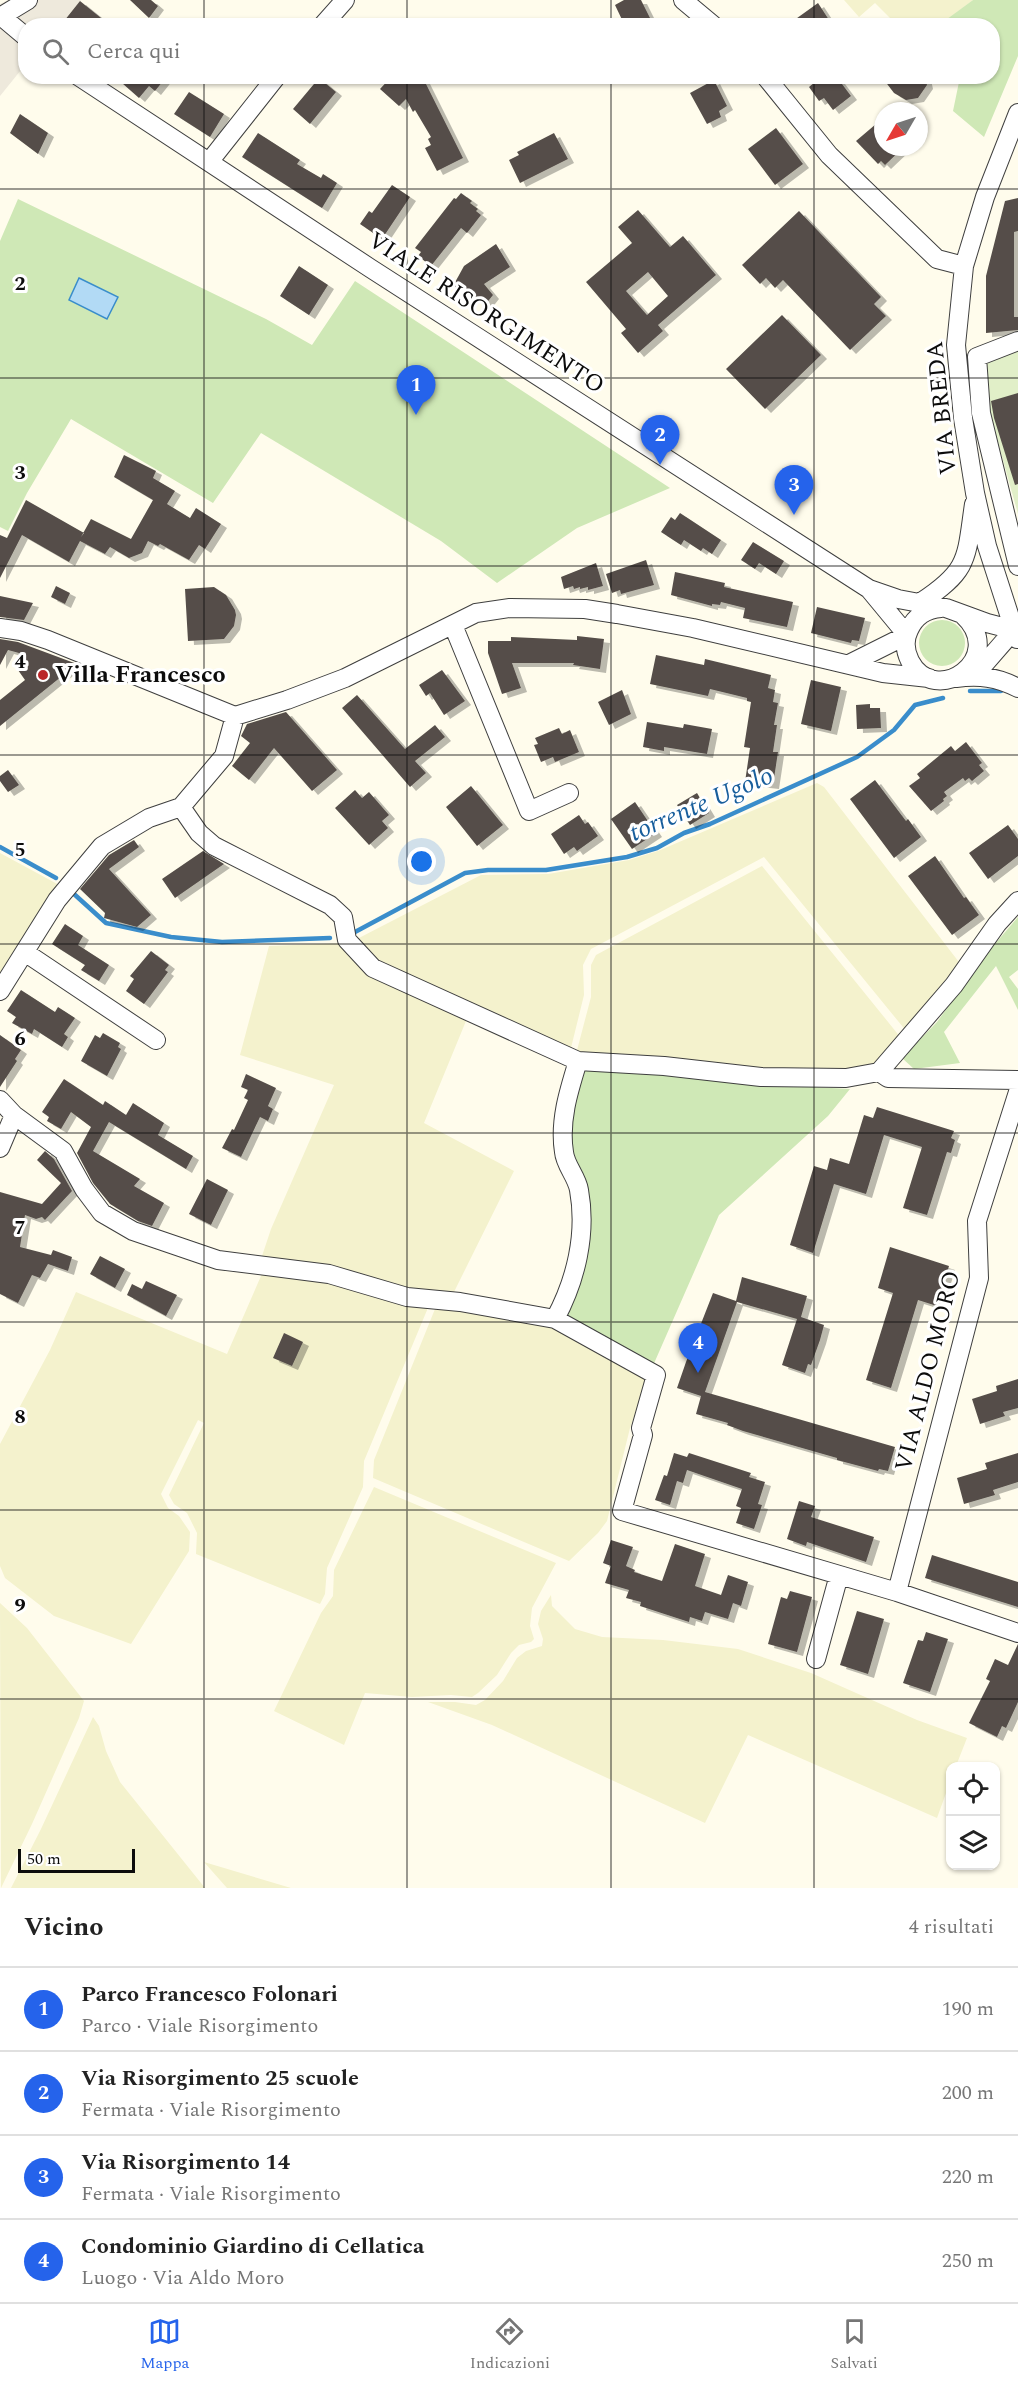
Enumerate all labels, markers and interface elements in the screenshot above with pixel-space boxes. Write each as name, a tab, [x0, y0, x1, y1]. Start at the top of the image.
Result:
search box	[18, 18, 1000, 84]
icon: search	[39, 35, 72, 68]
text: Cerca qui	[87, 35, 181, 68]
north arrow	[874, 102, 928, 156]
street label: VIALE RISORGIMENTO	[360, 223, 612, 403]
text: 2	[14, 269, 26, 299]
street label: VIA BREDA	[917, 339, 967, 477]
pin: 1	[396, 366, 436, 415]
pin: 2	[640, 416, 680, 465]
text: 3	[14, 458, 26, 488]
pin: 3	[774, 466, 814, 515]
text: 4	[14, 647, 26, 677]
place label: Villa Francesco	[55, 657, 226, 693]
marker: Villa Francesco	[36, 668, 50, 682]
water label: torrente Ugolo	[622, 756, 780, 852]
text: 5	[14, 835, 26, 865]
your location	[407, 847, 436, 876]
text: 6	[14, 1024, 26, 1054]
text: 7	[14, 1213, 26, 1243]
street label: VIA ALDO MORO	[886, 1267, 970, 1475]
pin: 4	[678, 1324, 718, 1373]
text: 8	[14, 1402, 26, 1432]
text: 9	[14, 1591, 26, 1621]
map controls	[946, 1762, 1000, 1870]
button: locate	[946, 1762, 1000, 1816]
button: layers	[946, 1816, 1000, 1870]
scale bar	[18, 1846, 135, 1874]
text: 50 m	[27, 1847, 61, 1871]
text: Vicino	[24, 1907, 104, 1947]
text: 4 risultati	[909, 1912, 994, 1942]
text: Parco Francesco Folonari	[81, 1978, 338, 2011]
text: 1	[38, 1994, 49, 2024]
text: 190 m	[942, 1994, 994, 2024]
text: Parco · Viale Risorgimento	[81, 2011, 318, 2041]
text: Via Risorgimento 25 scuole	[81, 2062, 359, 2095]
text: 2	[38, 2078, 49, 2108]
text: 200 m	[942, 2078, 994, 2108]
text: Fermata · Viale Risorgimento	[81, 2095, 341, 2125]
text: Via Risorgimento 14	[81, 2146, 290, 2179]
text: 3	[38, 2162, 49, 2192]
text: 220 m	[942, 2162, 994, 2192]
text: Fermata · Viale Risorgimento	[81, 2179, 341, 2209]
text: Condominio Giardino di Cellatica	[81, 2230, 424, 2263]
text: 4	[38, 2246, 49, 2276]
text: 250 m	[942, 2246, 994, 2276]
text: Luogo · Via Aldo Moro	[81, 2263, 284, 2293]
tab: Mappa	[140, 2315, 189, 2375]
tab: Indicazioni	[470, 2315, 550, 2375]
tab: Salvati	[830, 2315, 878, 2375]

